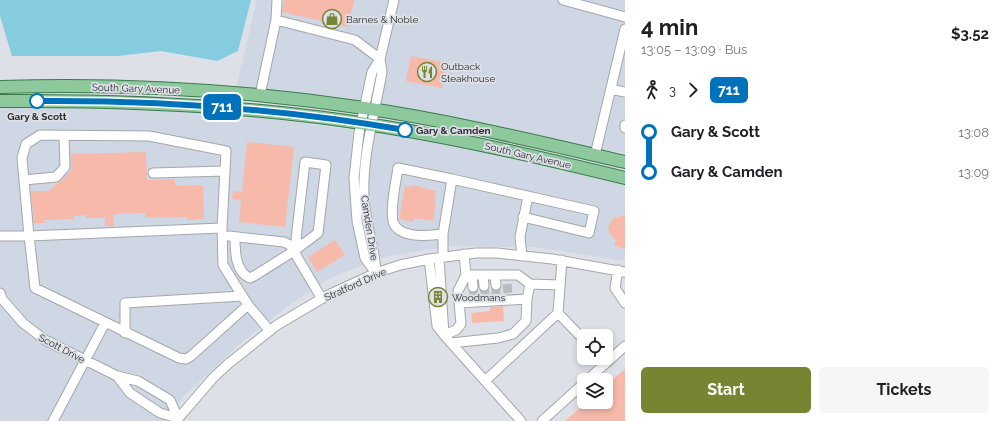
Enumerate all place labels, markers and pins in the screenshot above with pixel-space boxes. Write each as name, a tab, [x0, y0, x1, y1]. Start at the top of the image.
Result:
shop icon: Barnes & Noble	[321, 8, 343, 30]
place label: Barnes & Noble	[346, 14, 418, 25]
restaurant icon: Outback Steakhouse	[416, 61, 438, 83]
place label: Outback Steakhouse	[441, 61, 495, 84]
marker: Gary & Scott	[29, 93, 45, 109]
place label: Gary & Scott	[7, 111, 67, 122]
marker: Gary & Camden	[397, 122, 413, 138]
place label: Gary & Camden	[416, 125, 490, 136]
building icon: Woodmans	[427, 286, 449, 308]
place label: Woodmans	[452, 292, 505, 303]

